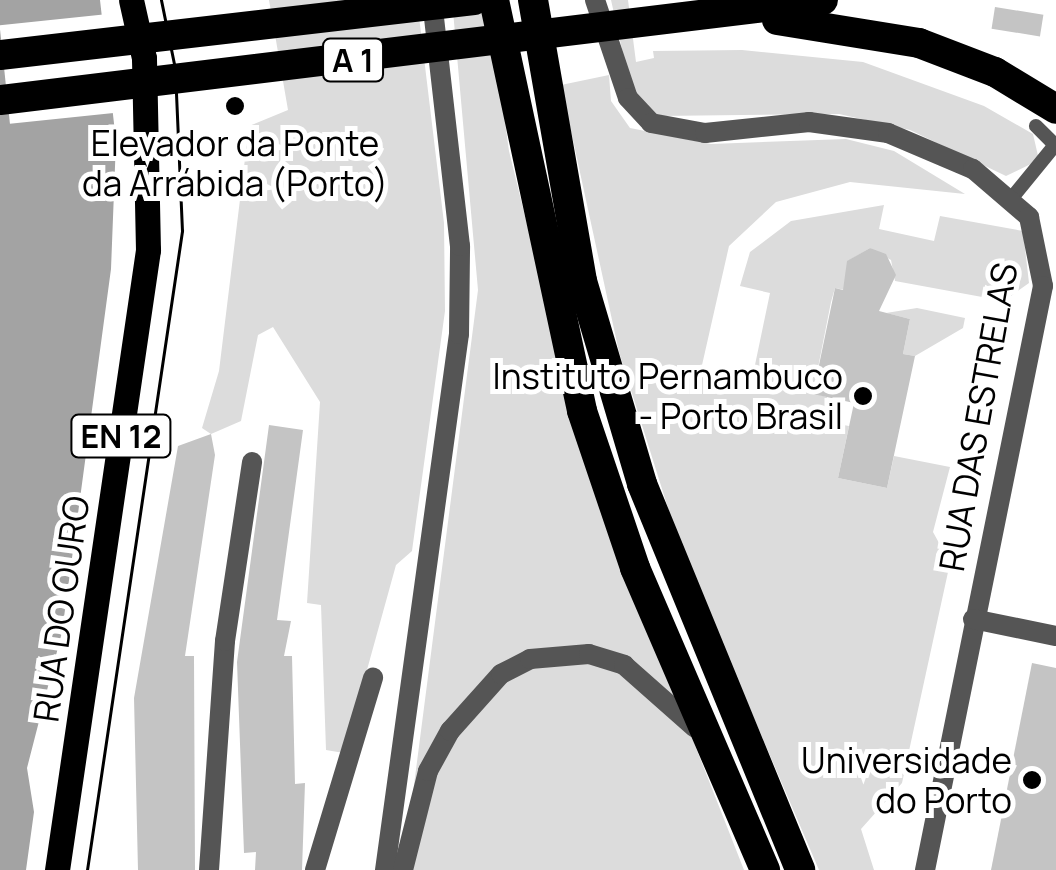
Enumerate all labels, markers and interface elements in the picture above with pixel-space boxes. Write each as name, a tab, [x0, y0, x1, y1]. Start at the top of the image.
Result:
road number: A 1	[320, 33, 386, 87]
marker: Elevador da Ponte da Arrábida (Porto)	[224, 95, 246, 117]
place label: Elevador da Ponte da Arrábida (Porto)	[82, 122, 388, 204]
street label: RUA DAS ESTRELAS	[930, 260, 1026, 574]
place label: Instituto Pernambuco - Porto Brasil	[493, 355, 843, 437]
marker: Instituto Pernambuco - Porto Brasil	[852, 385, 874, 407]
road number: EN 12	[68, 409, 174, 463]
street label: RUA DO OURO	[24, 493, 98, 725]
place label: Universidade do Porto	[801, 739, 1012, 821]
marker: Universidade do Porto	[1021, 769, 1043, 791]

